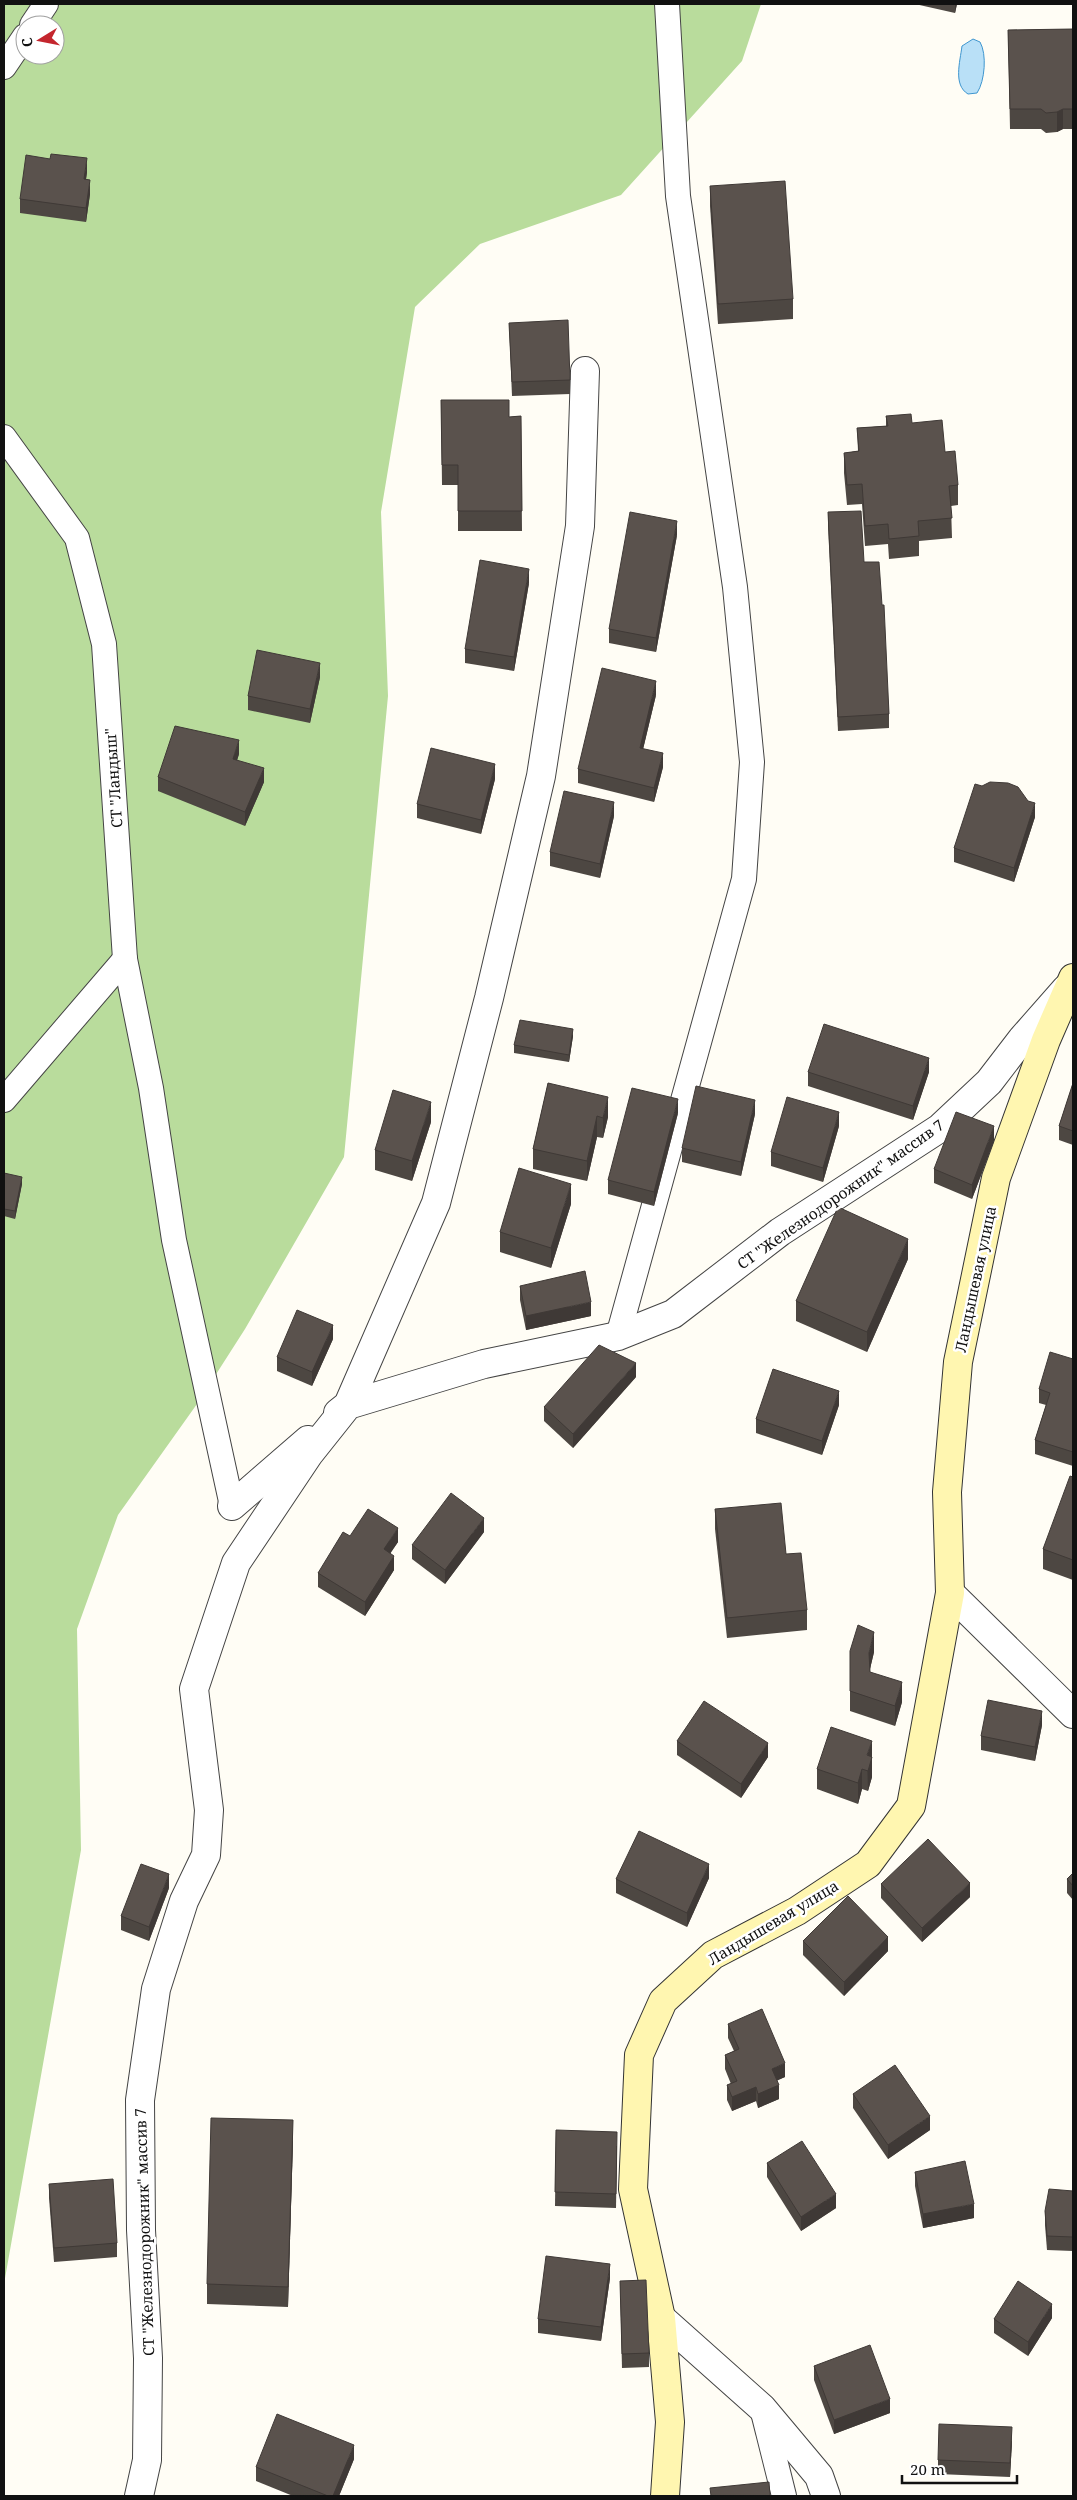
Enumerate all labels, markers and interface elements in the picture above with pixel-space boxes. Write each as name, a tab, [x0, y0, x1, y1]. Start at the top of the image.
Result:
north arrow	[15, 15, 65, 65]
text: С	[17, 36, 37, 49]
street label: СТ "Ландыш"	[100, 727, 126, 829]
street label: СТ "Железнодорожник" массив 7	[733, 1115, 947, 1273]
street label: Ландышевая улица	[950, 1204, 1000, 1354]
street label: Ландышевая улица	[704, 1875, 842, 1969]
street label: СТ "Железнодорожник" массив 7	[130, 2108, 158, 2356]
scale bar	[902, 2452, 1017, 2484]
text: 20 m	[910, 2459, 945, 2479]

